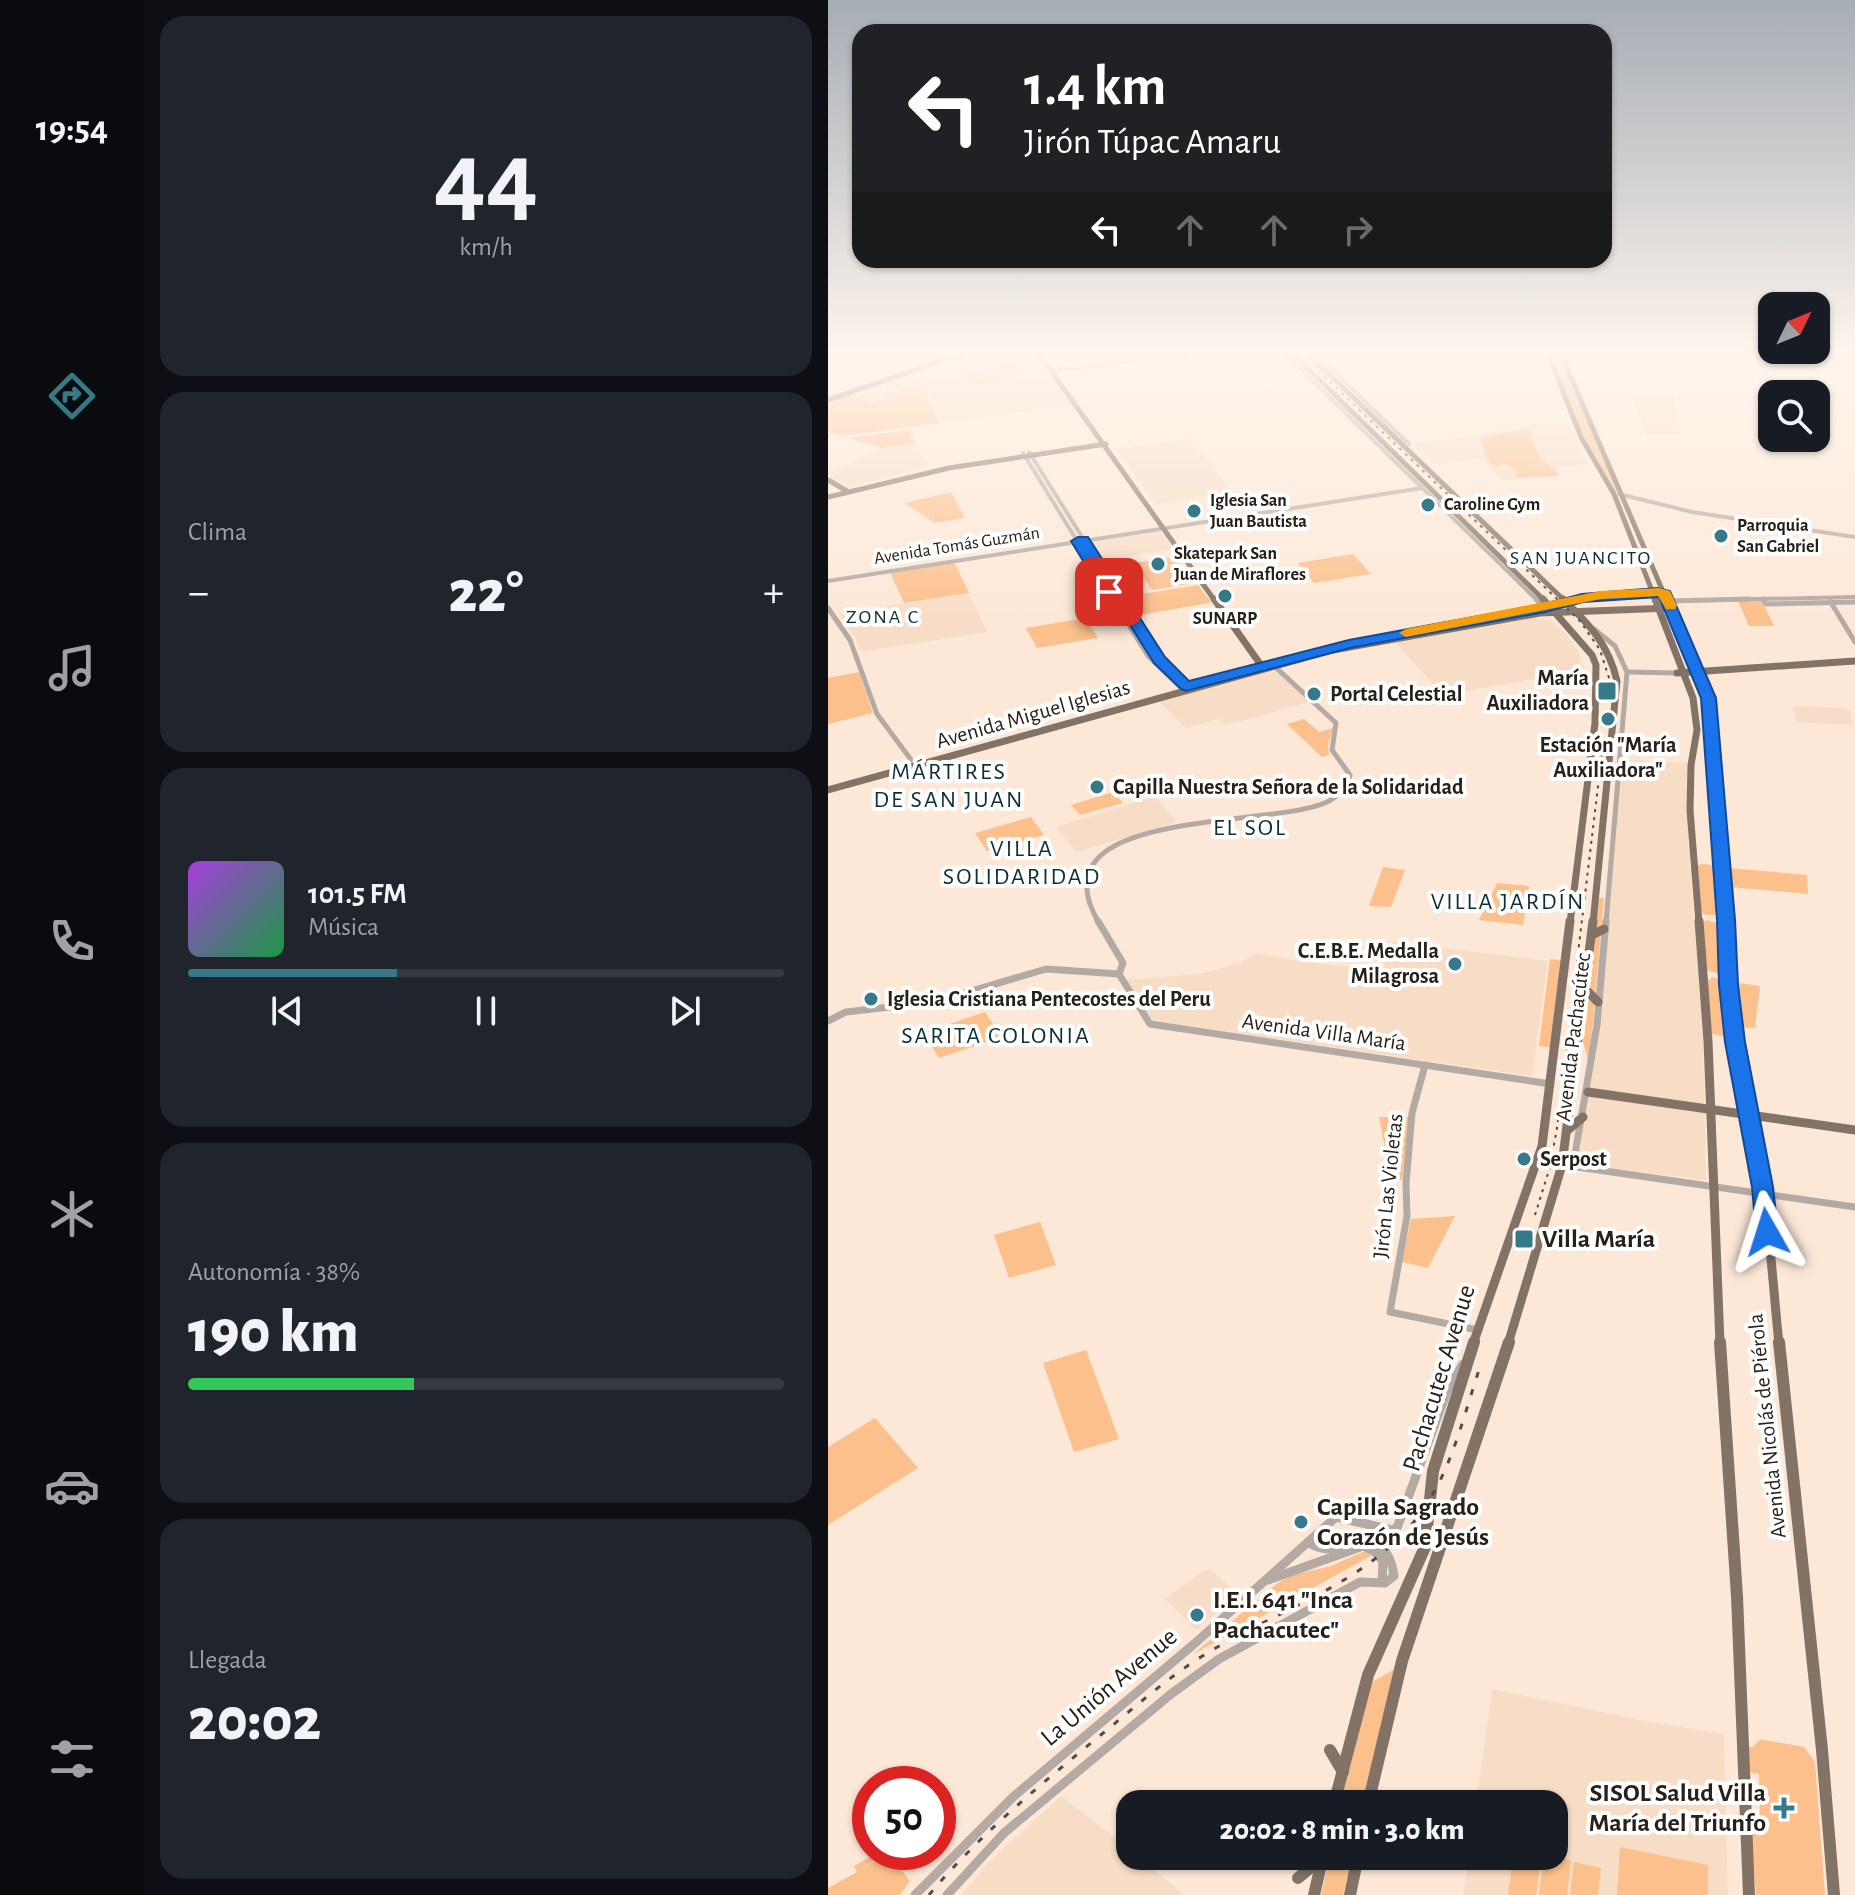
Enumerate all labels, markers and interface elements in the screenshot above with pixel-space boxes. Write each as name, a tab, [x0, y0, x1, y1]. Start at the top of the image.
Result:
icon: left	[892, 56, 996, 160]
text: 1.4 km	[1024, 59, 1167, 115]
text: 19:54	[36, 111, 108, 147]
text: Jirón Túpac Amaru	[1024, 124, 1281, 160]
text: 44	[434, 128, 538, 232]
icon: left	[1084, 208, 1128, 252]
icon: ahead	[1168, 208, 1212, 252]
icon: ahead	[1252, 208, 1296, 252]
icon: right	[1336, 208, 1380, 252]
text: km/h	[459, 234, 513, 260]
north arrow	[1758, 292, 1830, 364]
map controls	[1758, 292, 1830, 452]
icon: directions	[44, 368, 100, 424]
button: search	[1758, 380, 1830, 452]
place label: Iglesia San Juan Bautista	[1210, 492, 1307, 531]
marker: Caroline Gym	[1419, 496, 1437, 514]
place label: Caroline Gym	[1444, 496, 1540, 514]
marker: Iglesia San Juan Bautista	[1185, 502, 1203, 520]
place label: Parroquia San Gabriel	[1737, 517, 1819, 556]
text: Clima	[188, 519, 247, 545]
street label: Avenida Tomás Guzmán	[873, 524, 1041, 568]
marker: Parroquia San Gabriel	[1712, 527, 1730, 545]
place label: Skatepark San Juan de Miraflores	[1174, 545, 1306, 584]
district label: SAN JUANCITO	[1510, 548, 1652, 568]
marker: Skatepark San Juan de Miraflores	[1149, 555, 1167, 573]
pin	[1075, 558, 1143, 626]
text: 22°	[449, 563, 524, 623]
icon: arrive	[1087, 570, 1131, 614]
text: −	[188, 571, 209, 615]
text: +	[763, 571, 784, 615]
marker: SUNARP	[1216, 587, 1234, 605]
district label: ZONA C	[846, 607, 920, 627]
place label: SUNARP	[1193, 610, 1257, 628]
icon: music	[44, 640, 100, 696]
place label: María Auxiliadora	[1486, 667, 1589, 714]
street label: Avenida Miguel Iglesias	[934, 676, 1132, 752]
marker: María Auxiliadora	[1596, 680, 1618, 702]
place label: Portal Celestial	[1330, 683, 1463, 705]
marker: Portal Celestial	[1305, 685, 1323, 703]
marker: Estación "María Auxiliadora"	[1599, 710, 1617, 728]
place label: Estación "María Auxiliadora"	[1539, 734, 1677, 781]
district label: MÁRTIRES DE SAN JUAN	[874, 758, 1024, 812]
place label: Capilla Nuestra Señora de la Solidaridad	[1113, 776, 1464, 798]
marker: Capilla Nuestra Señora de la Solidaridad	[1088, 778, 1106, 796]
district label: EL SOL	[1213, 816, 1287, 840]
district label: VILLA SOLIDARIDAD	[943, 837, 1101, 889]
text: 101.5 FM	[308, 879, 407, 909]
district label: VILLA JARDÍN	[1431, 888, 1585, 914]
icon: phone	[44, 913, 100, 969]
text: Música	[308, 914, 379, 940]
place label: C.E.B.E. Medalla Milagrosa	[1298, 940, 1439, 987]
street label: Avenida Pachacútec	[1552, 951, 1594, 1122]
marker: C.E.B.E. Medalla Milagrosa	[1446, 955, 1464, 973]
place label: Iglesia Cristiana Pentecostes del Peru	[887, 988, 1211, 1010]
icon: previous	[265, 989, 309, 1033]
icon: pause	[464, 989, 508, 1033]
icon: next	[663, 989, 707, 1033]
marker: Iglesia Cristiana Pentecostes del Peru	[862, 990, 880, 1008]
street label: Avenida Villa María	[1241, 1010, 1407, 1054]
district label: SARITA COLONIA	[901, 1024, 1091, 1048]
street label: Jirón Las Violetas	[1369, 1113, 1407, 1259]
place label: Serpost	[1540, 1148, 1607, 1170]
marker: Serpost	[1515, 1150, 1533, 1168]
icon: climate	[44, 1186, 100, 1242]
position arrow	[1725, 1190, 1809, 1274]
place label: Villa María	[1542, 1226, 1655, 1252]
marker: Villa María	[1513, 1228, 1535, 1250]
text: Autonomía · 38%	[188, 1259, 360, 1285]
street label: Pachacutec Avenue	[1398, 1282, 1480, 1474]
text: 190 km	[188, 1303, 359, 1363]
street label: Avenida Nicolás de Piérola	[1744, 1313, 1790, 1539]
icon: car	[44, 1458, 100, 1514]
place label: Capilla Sagrado Corazón de Jesús	[1317, 1494, 1489, 1550]
marker: Capilla Sagrado Corazón de Jesús	[1292, 1513, 1310, 1531]
place label: I.E.I. 641 "Inca Pachacutec"	[1213, 1587, 1353, 1643]
marker: I.E.I. 641 "Inca Pachacutec"	[1188, 1606, 1206, 1624]
street label: La Unión Avenue	[1036, 1623, 1182, 1751]
text: Llegada	[188, 1647, 267, 1673]
text: 20:02	[188, 1691, 321, 1751]
icon: filters	[44, 1731, 100, 1787]
speed limit sign: 50	[852, 1766, 956, 1870]
place label: SISOL Salud Villa María del Triunfo	[1589, 1780, 1766, 1836]
marker: SISOL Salud Villa María del Triunfo	[1773, 1797, 1795, 1819]
text: 20:02 · 8 min · 3.0 km	[1219, 1815, 1465, 1845]

